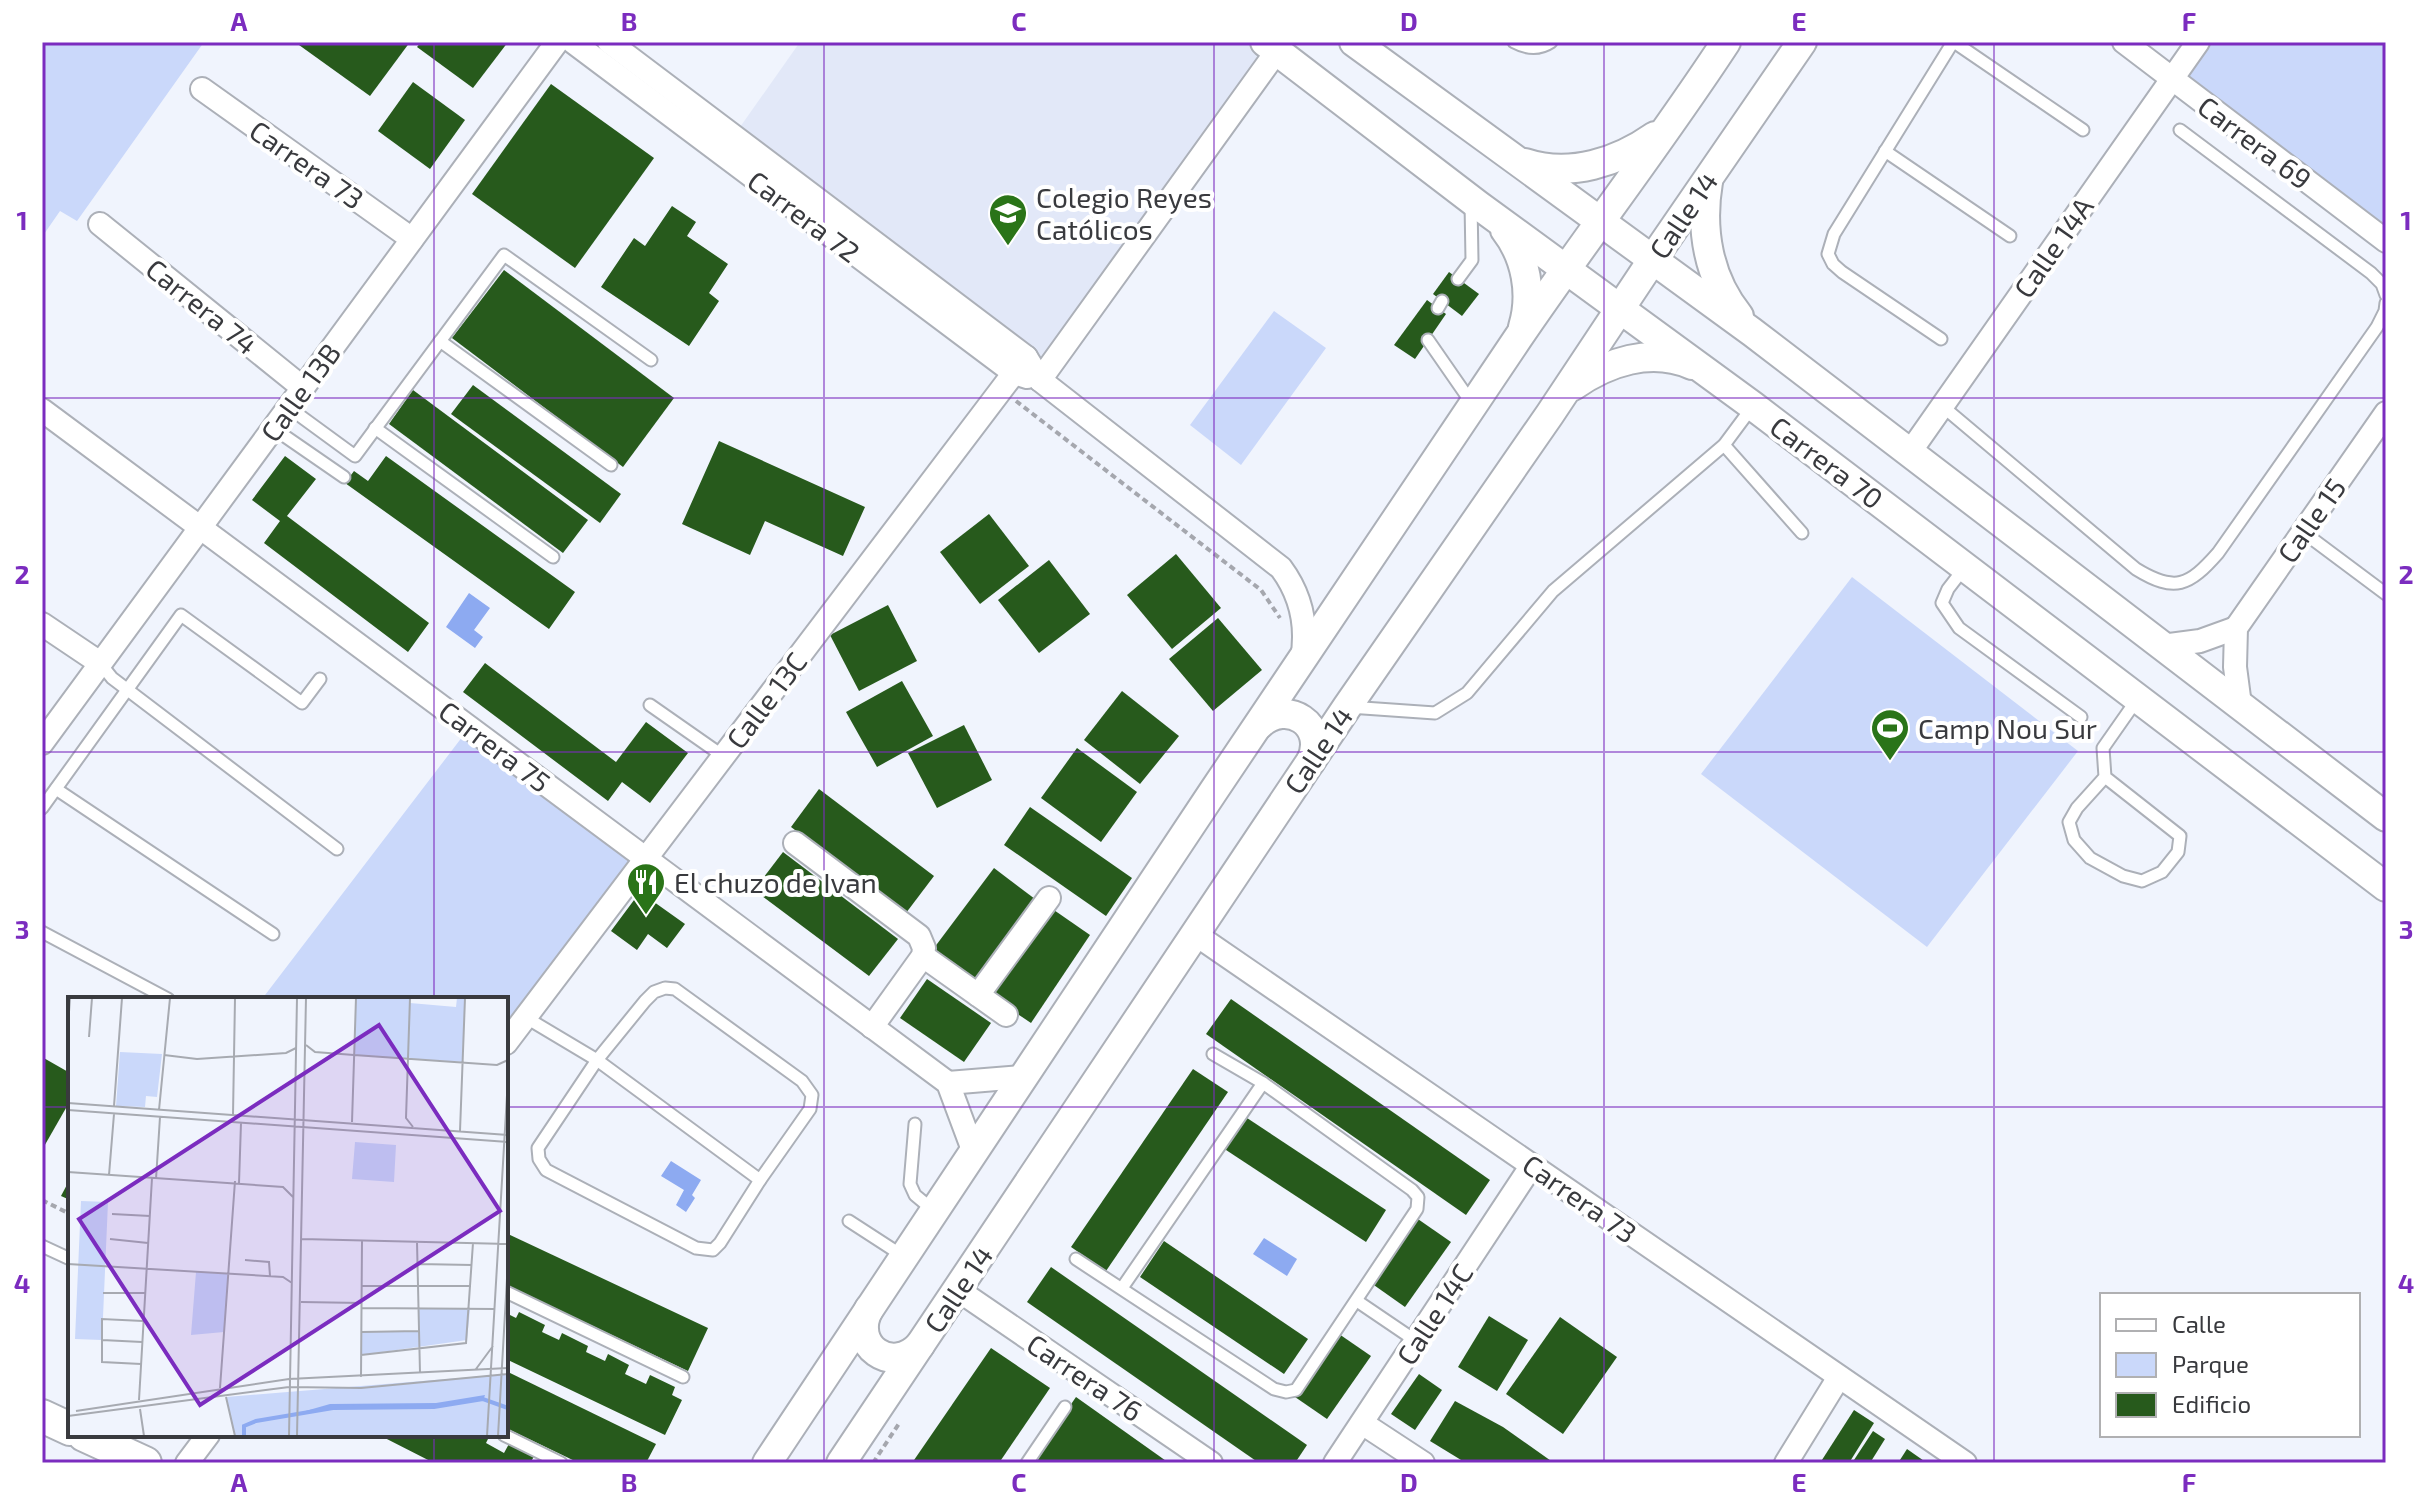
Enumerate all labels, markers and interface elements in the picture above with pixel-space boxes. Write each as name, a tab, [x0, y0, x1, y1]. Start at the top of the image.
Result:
text: A	[231, 5, 248, 36]
text: B	[621, 5, 637, 36]
text: C	[1011, 5, 1027, 36]
text: D	[1400, 5, 1418, 36]
text: E	[1791, 5, 1807, 36]
text: F	[2182, 5, 2196, 36]
street label: Carrera 69	[2192, 88, 2318, 196]
street label: Carrera 73	[244, 112, 370, 216]
street label: Carrera 72	[741, 163, 867, 269]
street label: Calle 14	[1642, 165, 1724, 265]
place label: Colegio Reyes Católicos	[1036, 180, 1212, 246]
street label: Calle 14A	[2006, 190, 2100, 304]
school or university icon: Colegio Reyes Católicos	[987, 192, 1029, 247]
text: 1	[16, 204, 28, 235]
text: 1	[2400, 204, 2412, 235]
street label: Carrera 74	[140, 251, 264, 361]
street label: Calle 13B	[253, 336, 347, 448]
street label: Carrera 70	[1764, 409, 1890, 515]
street label: Calle 15	[2270, 471, 2352, 569]
text: 2	[14, 558, 30, 589]
text: 2	[2398, 558, 2414, 589]
street label: Calle 13C	[719, 645, 813, 755]
street label: Carrera 75	[433, 693, 557, 799]
street label: Calle 14	[1277, 700, 1359, 800]
sports icon: Camp Nou Sur	[1869, 707, 1911, 762]
place label: Camp Nou Sur	[1918, 711, 2097, 745]
restaurant icon: El chuzo de Ivan	[625, 861, 667, 916]
place label: El chuzo de Ivan	[674, 865, 877, 899]
text: 3	[15, 913, 29, 944]
text: 3	[2399, 913, 2413, 944]
inset map	[68, 997, 508, 1437]
street label: Carrera 73	[1517, 1146, 1643, 1250]
street label: Calle 14	[917, 1239, 999, 1339]
street label: Calle 14C	[1389, 1257, 1479, 1371]
text: 4	[14, 1267, 30, 1298]
text: 4	[2398, 1267, 2414, 1298]
legend	[2100, 1293, 2360, 1437]
text: Calle	[2172, 1309, 2226, 1338]
street label: Carrera 76	[1021, 1326, 1149, 1428]
text: Parque	[2172, 1349, 2249, 1378]
text: Edificio	[2172, 1389, 2251, 1418]
text: A	[231, 1466, 248, 1497]
text: B	[621, 1466, 637, 1497]
text: C	[1011, 1466, 1027, 1497]
text: D	[1400, 1466, 1418, 1497]
text: E	[1791, 1466, 1807, 1497]
text: F	[2182, 1466, 2196, 1497]

